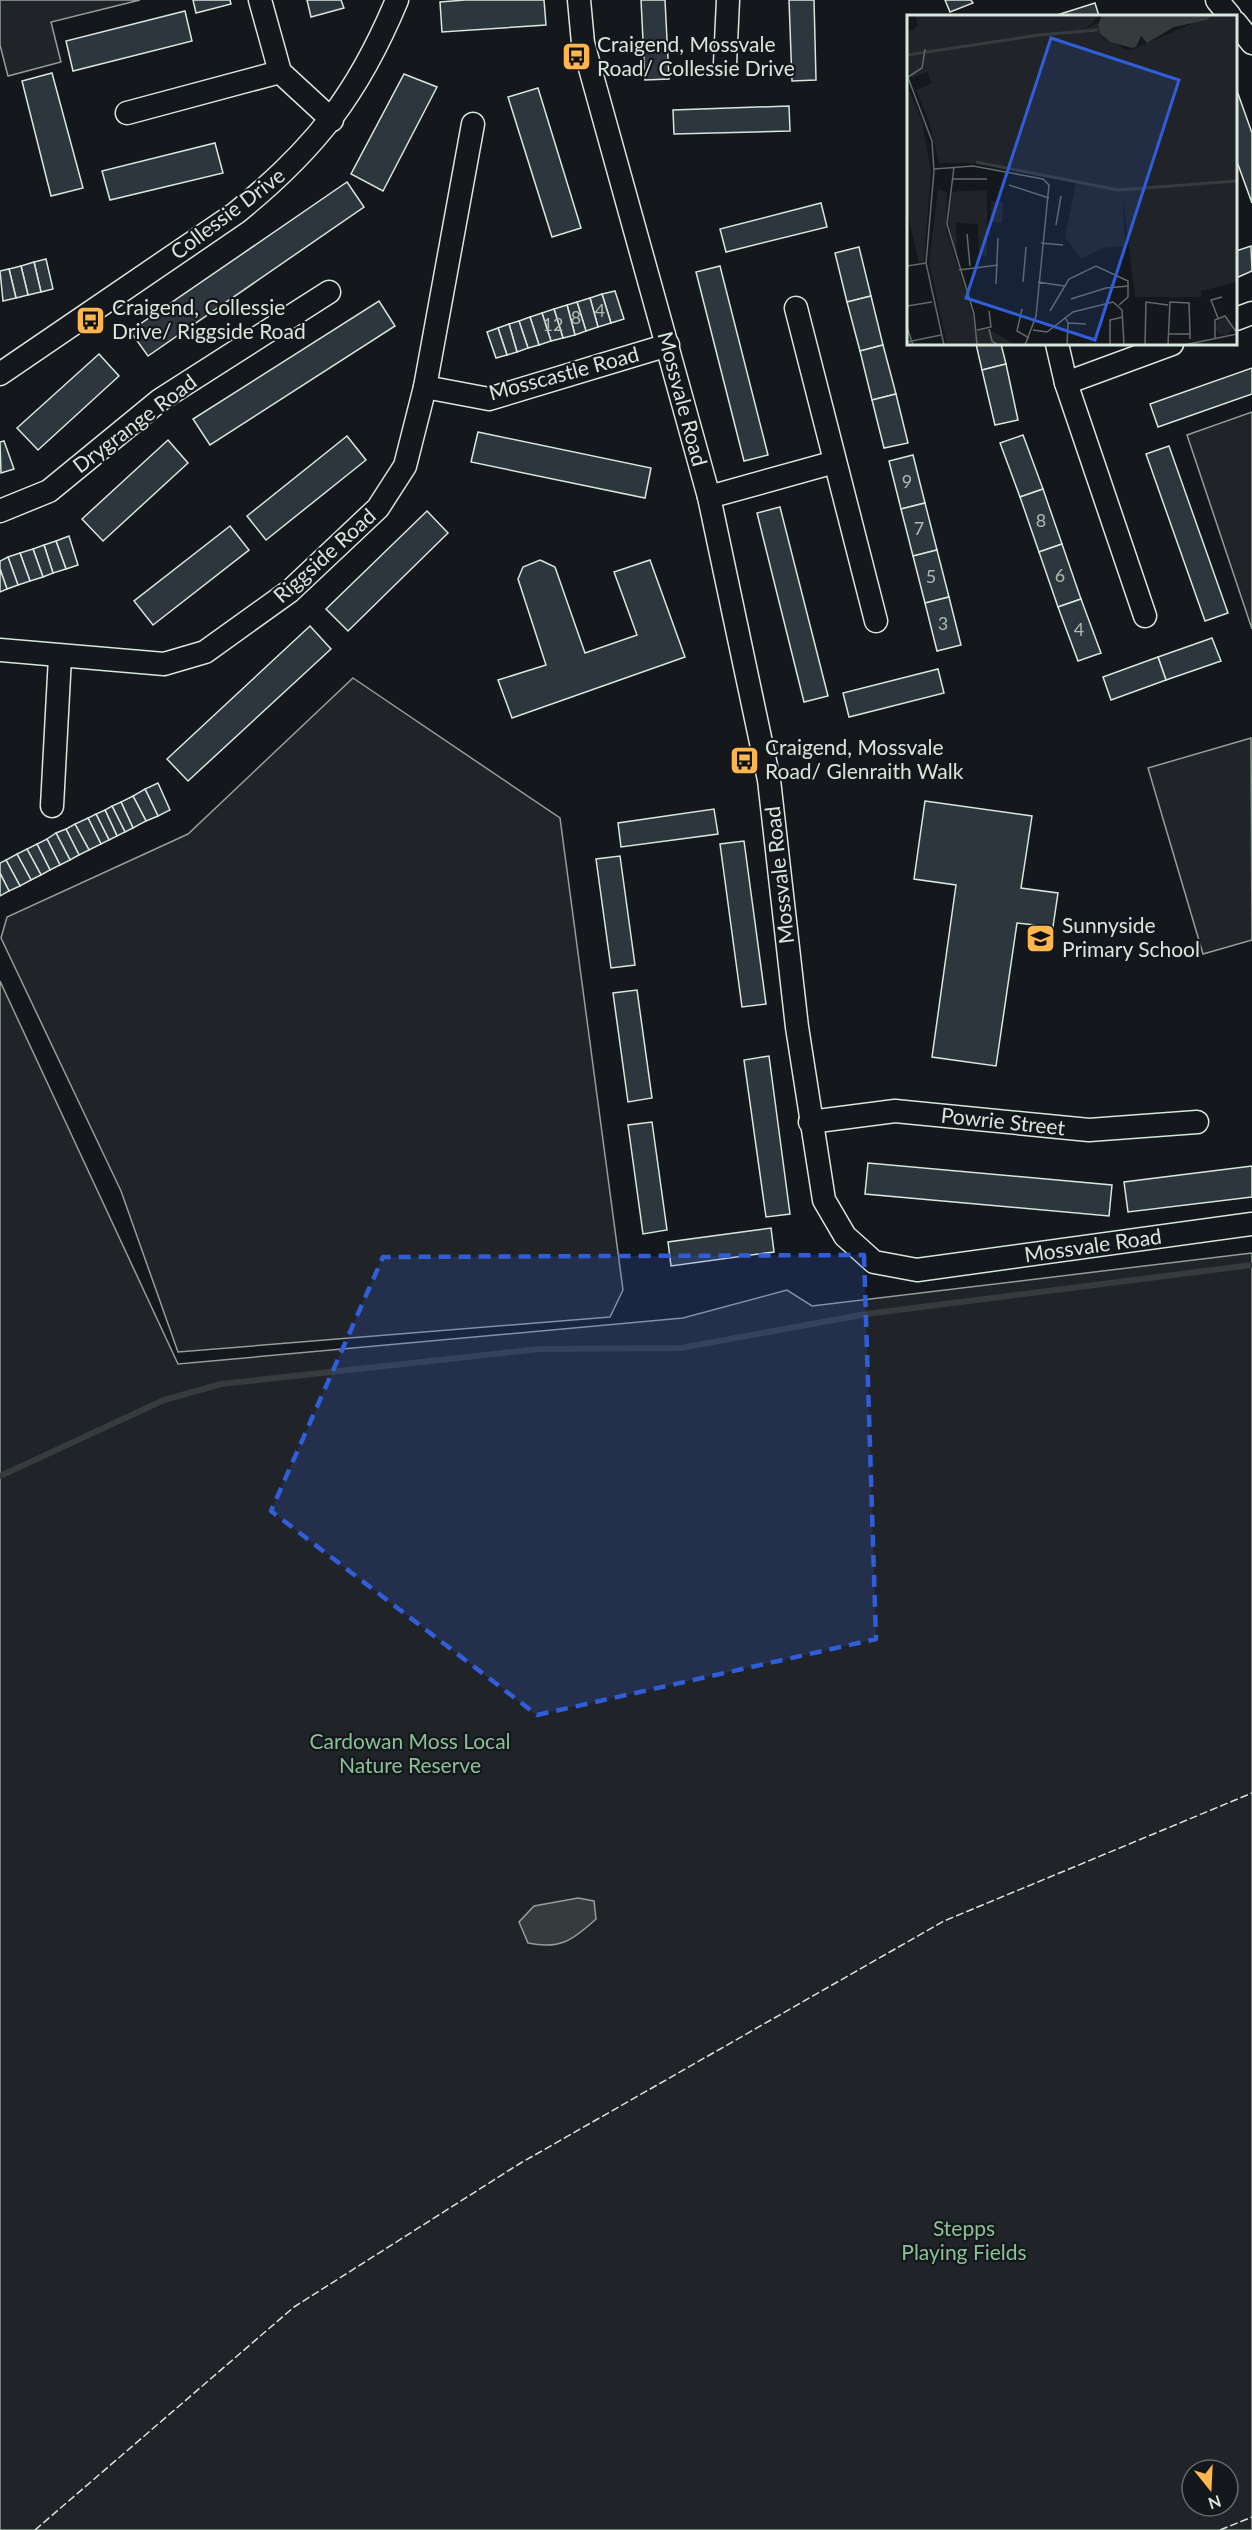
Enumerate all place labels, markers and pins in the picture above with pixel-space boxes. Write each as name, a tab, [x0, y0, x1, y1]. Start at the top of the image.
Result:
place label: Craigend, Mossvale Road/ Collessie Drive	[597, 31, 795, 80]
bus stop icon: Craigend, Mossvale Road/ Collessie Drive	[560, 41, 592, 73]
place label: Craigend, Collessie Drive/ Riggside Road	[112, 294, 306, 343]
bus stop icon: Craigend, Collessie Drive/ Riggside Road	[75, 304, 107, 336]
place label: Craigend, Mossvale Road/ Glenraith Walk	[765, 734, 964, 783]
bus stop icon: Craigend, Mossvale Road/ Glenraith Walk	[728, 744, 760, 776]
place label: Sunnyside Primary School	[1062, 912, 1200, 961]
school or university icon: Sunnyside Primary School	[1025, 922, 1057, 954]

